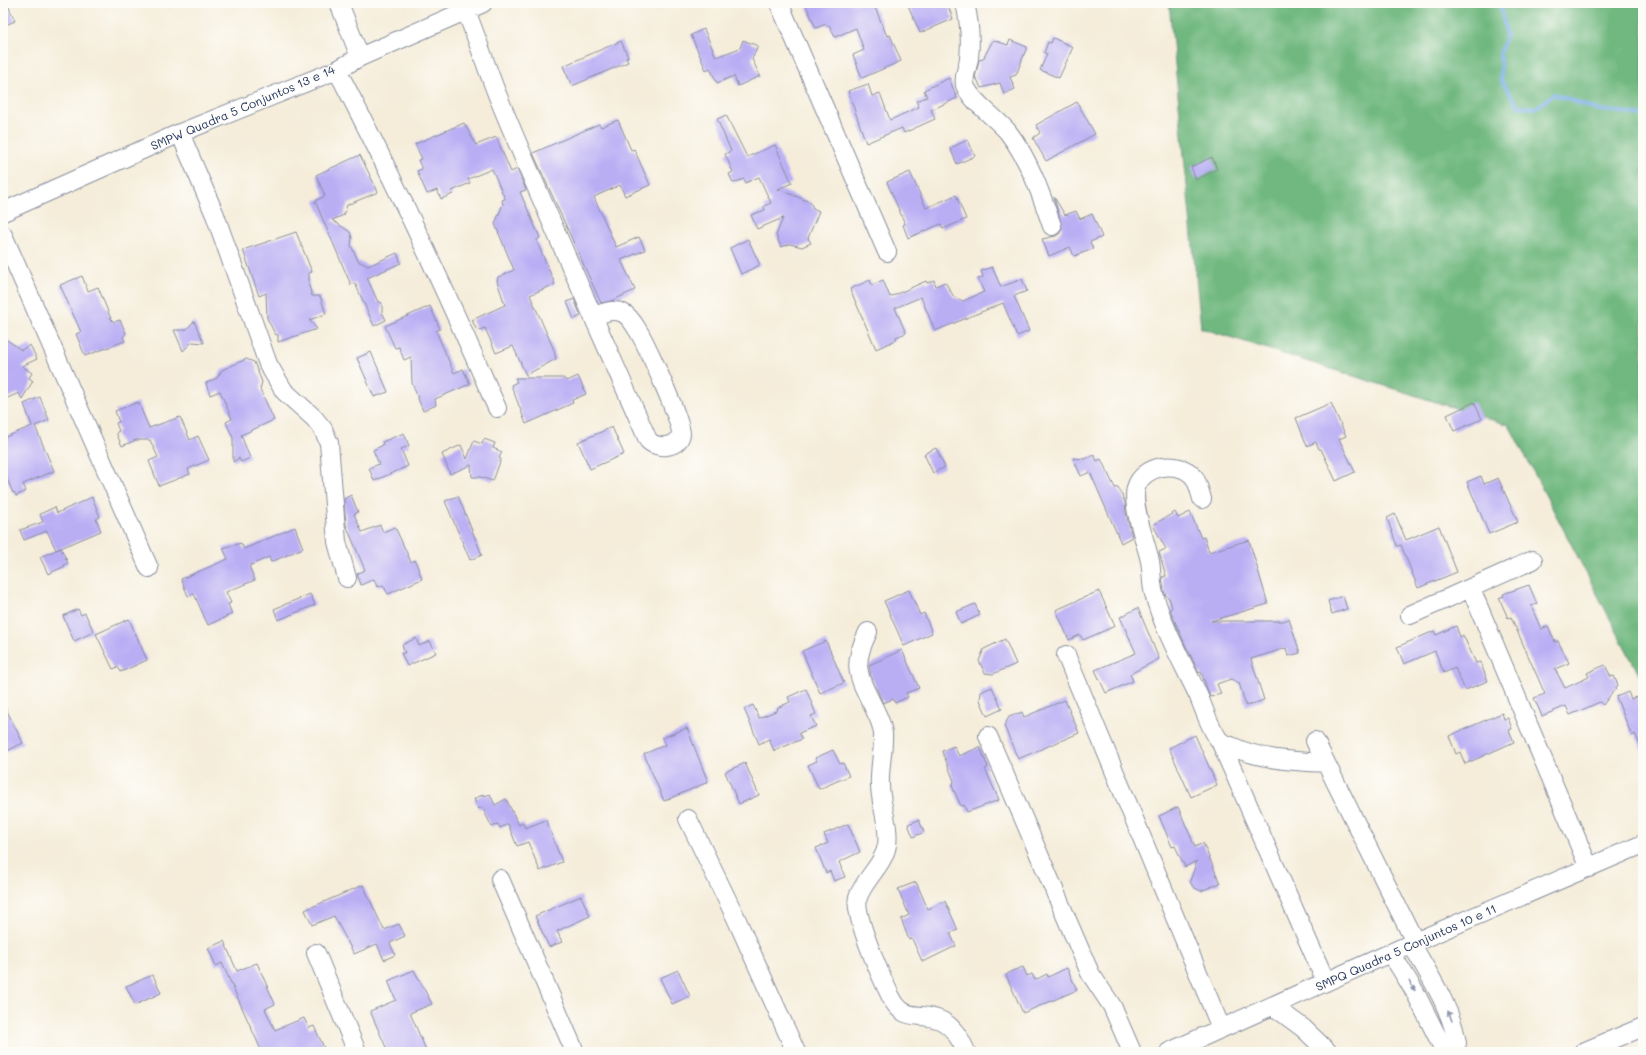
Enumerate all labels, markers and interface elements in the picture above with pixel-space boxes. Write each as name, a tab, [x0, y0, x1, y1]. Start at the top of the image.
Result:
street label: SMPW Quadra 5 Conjuntos 13 e 14	[148, 61, 337, 153]
street label: SMPQ Quadra 5 Conjuntos 10 e 11	[1313, 900, 1499, 994]
one-way arrow	[1408, 980, 1415, 992]
one-way arrow	[1446, 1010, 1453, 1022]

